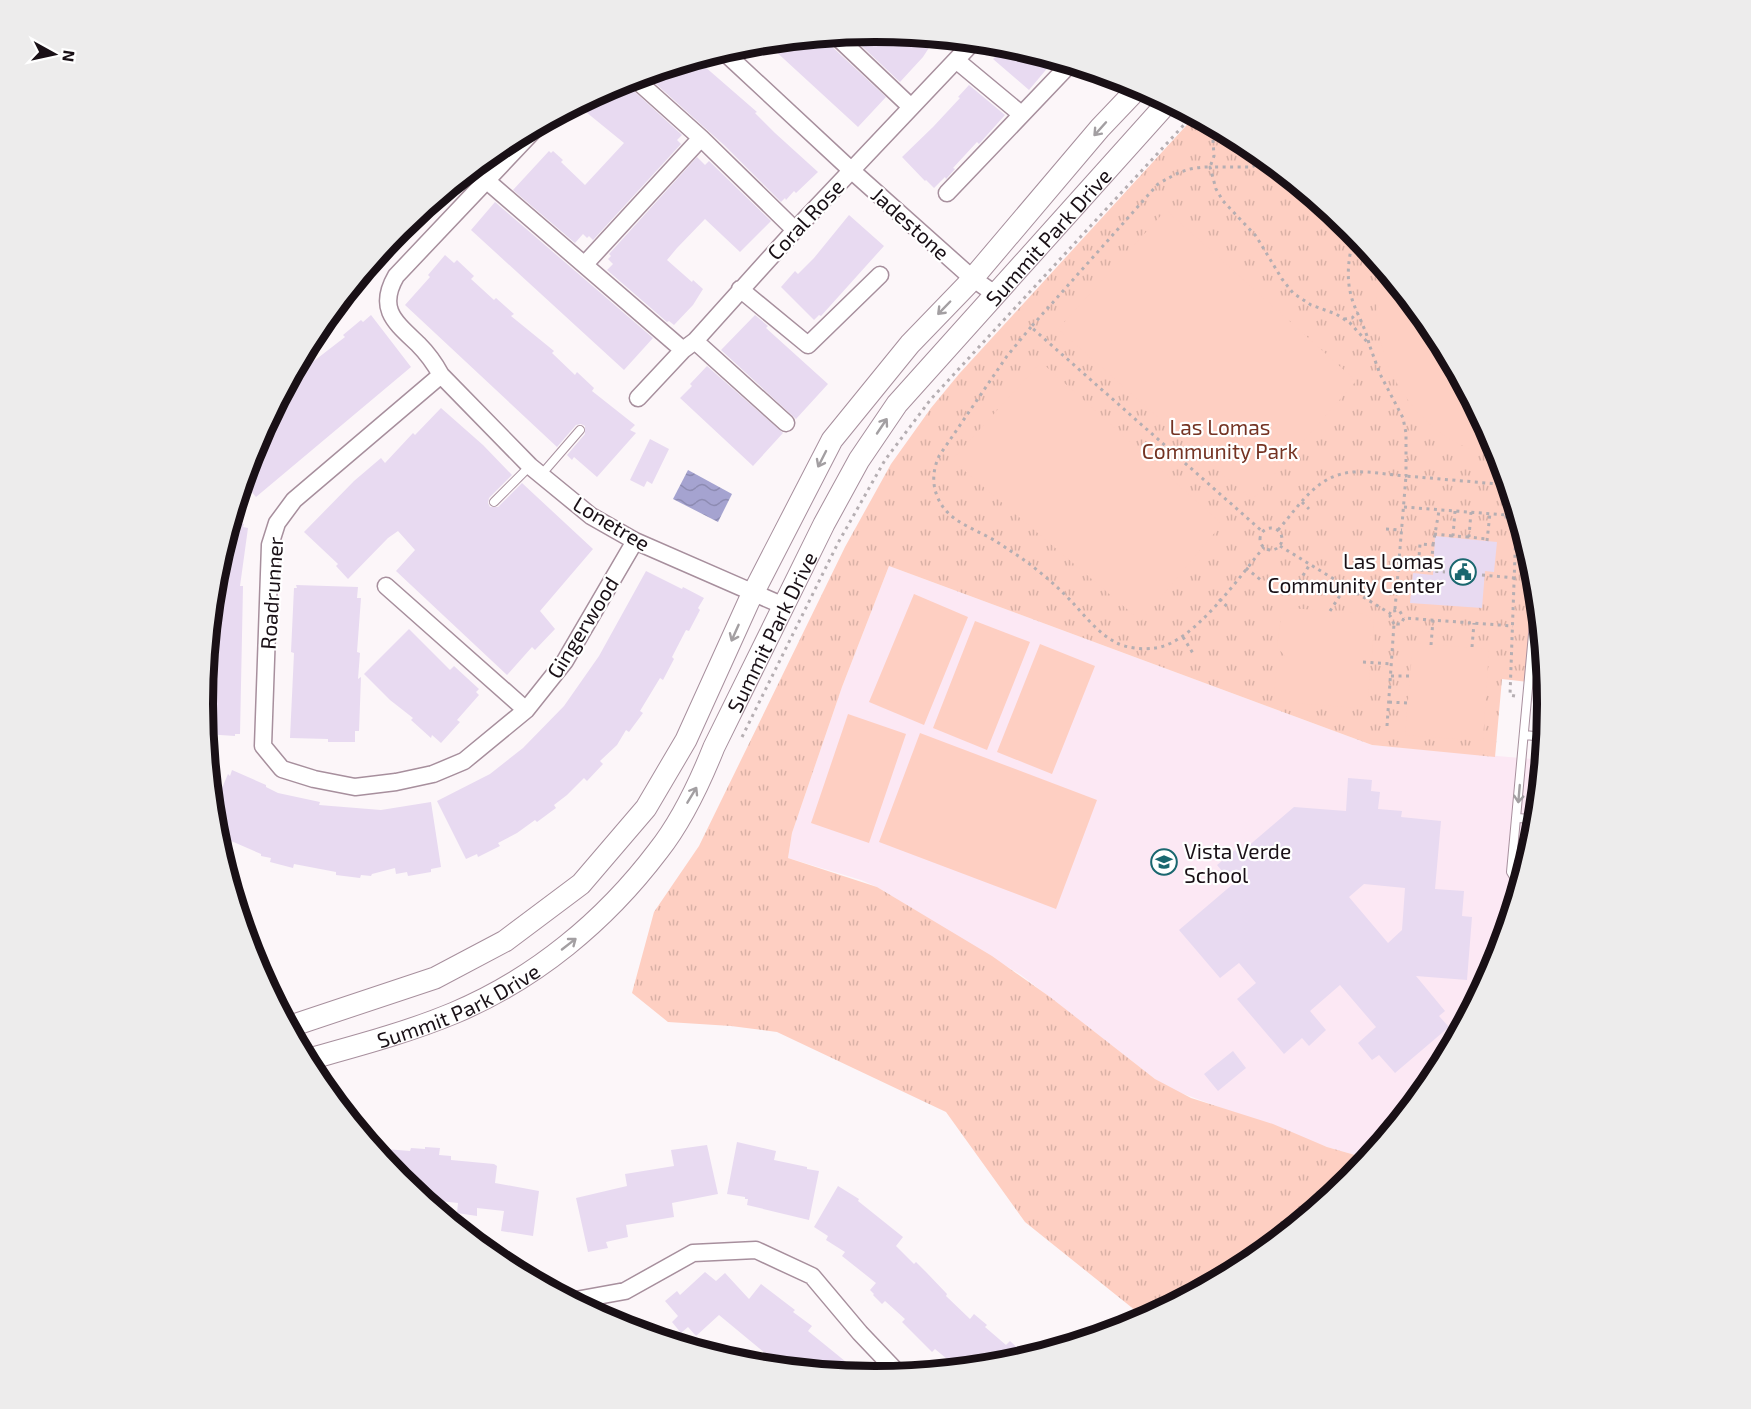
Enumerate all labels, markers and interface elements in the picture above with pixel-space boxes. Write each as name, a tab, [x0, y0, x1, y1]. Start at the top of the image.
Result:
north arrow	[24, 24, 84, 84]
text: N	[59, 49, 80, 63]
one-way arrow	[1093, 121, 1107, 136]
street label: Summit Park Drive	[980, 162, 1116, 310]
street label: Coral Rose	[761, 174, 849, 264]
street label: Jadestone	[867, 182, 955, 264]
one-way arrow	[937, 300, 952, 315]
park label: Las Lomas Community Park	[1142, 414, 1298, 463]
one-way arrow	[876, 419, 888, 435]
one-way arrow	[816, 450, 828, 467]
street label: Lonetree	[569, 490, 655, 556]
street label: Roadrunner	[255, 535, 287, 650]
street label: Summit Park Drive	[721, 547, 821, 716]
place label: Las Lomas Community Center	[1267, 548, 1445, 597]
public building icon: Las Lomas Community Center	[1448, 557, 1478, 587]
street label: Gingerwood	[541, 572, 623, 682]
one-way arrow	[728, 624, 740, 642]
one-way arrow	[1513, 783, 1524, 803]
one-way arrow	[687, 787, 699, 804]
place label: Vista Verde School	[1184, 838, 1291, 887]
school or university icon: Vista Verde School	[1149, 847, 1179, 877]
one-way arrow	[560, 938, 576, 951]
street label: Summit Park Drive	[374, 957, 544, 1052]

